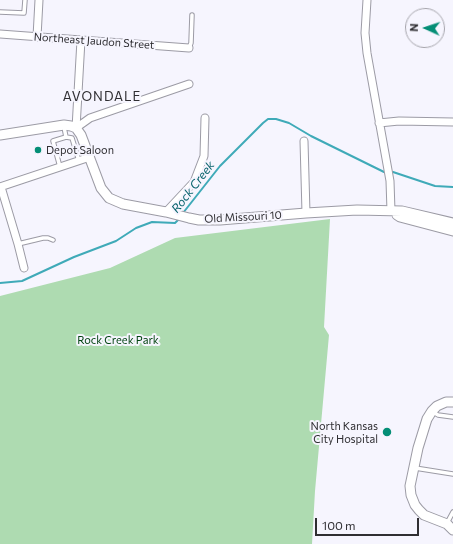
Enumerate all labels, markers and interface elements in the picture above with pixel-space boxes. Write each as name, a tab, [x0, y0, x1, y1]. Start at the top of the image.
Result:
north arrow	[405, 8, 445, 48]
text: N	[407, 23, 420, 32]
street label: Northeast Jaudon Street	[33, 30, 155, 52]
district label: AVONDALE	[63, 89, 141, 105]
place label: Depot Saloon	[46, 143, 114, 157]
marker: Depot Saloon	[33, 145, 43, 155]
water label: Rock Creek	[168, 158, 218, 216]
street label: Old Missouri 10	[204, 208, 282, 226]
park label: Rock Creek Park	[77, 333, 159, 347]
place label: North Kansas City Hospital	[311, 419, 378, 445]
marker: North Kansas City Hospital	[381, 426, 393, 438]
scale bar	[317, 510, 421, 536]
text: 100 m	[322, 518, 356, 532]

